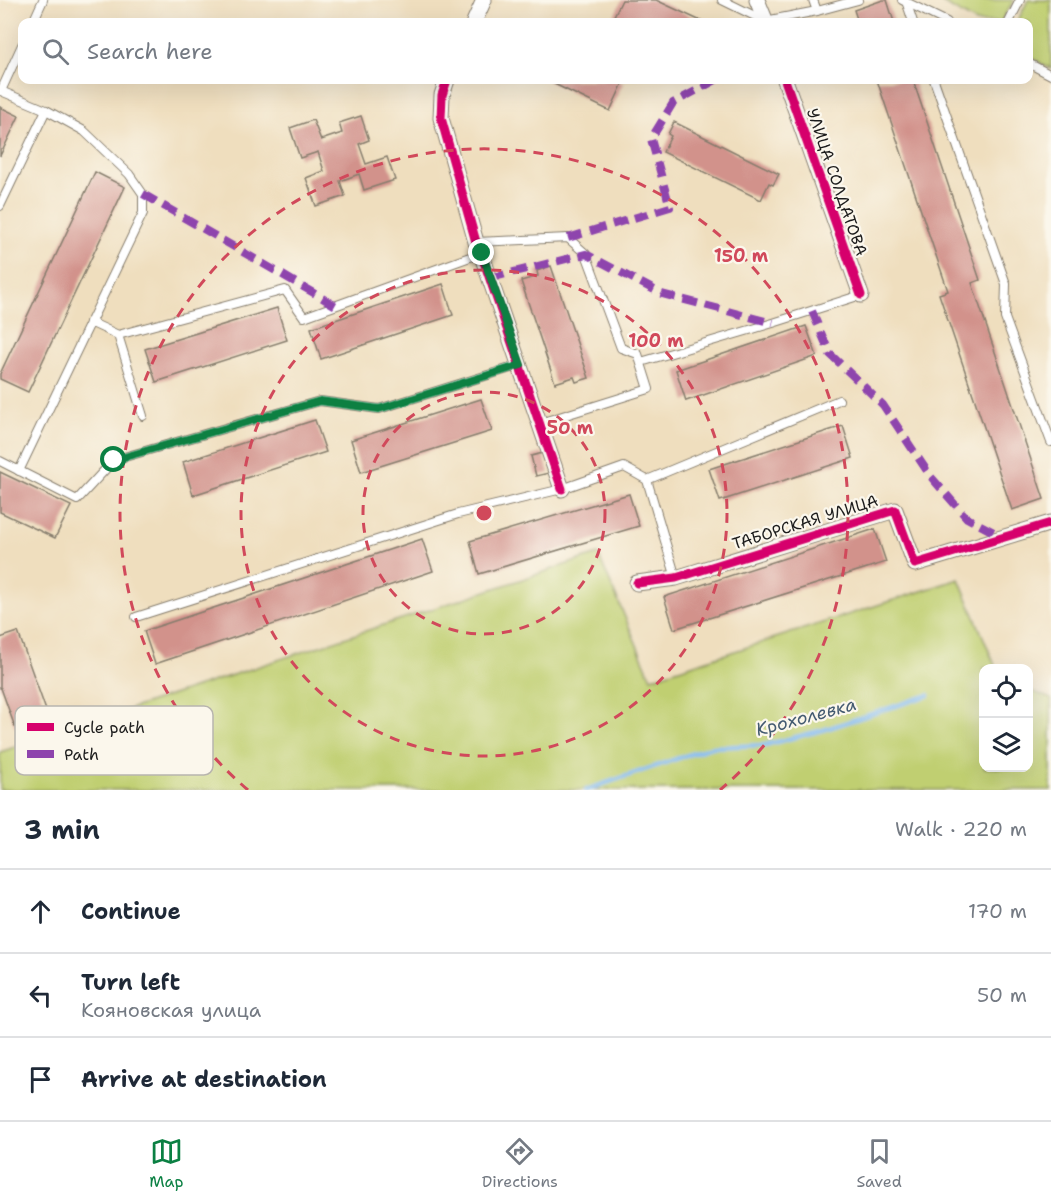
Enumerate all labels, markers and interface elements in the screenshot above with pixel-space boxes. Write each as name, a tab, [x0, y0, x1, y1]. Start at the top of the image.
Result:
search box	[18, 18, 1033, 84]
icon: search	[39, 35, 72, 68]
text: Search here	[87, 37, 213, 66]
street label: УЛИЦА СОЛДАТОВА	[802, 105, 872, 259]
route end	[468, 239, 494, 265]
text: 150 m	[714, 244, 769, 268]
text: 100 m	[628, 329, 684, 353]
text: 50 m	[547, 416, 594, 440]
route start	[100, 446, 126, 472]
street label: ТАБОРСКАЯ УЛИЦА	[730, 490, 880, 554]
centre of rings	[474, 503, 494, 523]
map controls	[979, 664, 1033, 772]
button: locate	[979, 664, 1033, 718]
water label: Крохолевка	[753, 692, 859, 742]
legend	[15, 706, 213, 775]
text: Cycle path	[64, 717, 145, 738]
button: layers	[979, 718, 1033, 772]
text: Path	[64, 744, 99, 765]
text: 3 min	[24, 812, 100, 847]
text: Walk · 220 m	[895, 816, 1027, 842]
icon: ahead	[24, 895, 57, 928]
text: Continue	[81, 897, 181, 926]
text: 170 m	[968, 898, 1027, 924]
text: Turn left	[81, 968, 180, 997]
icon: left	[24, 979, 57, 1012]
text: 50 m	[977, 982, 1027, 1008]
text: Кояновская улица	[81, 997, 261, 1023]
icon: arrive	[24, 1063, 57, 1096]
text: Arrive at destination	[81, 1065, 327, 1094]
tab: Map	[149, 1135, 183, 1192]
tab: Directions	[482, 1135, 558, 1192]
tab: Saved	[856, 1135, 902, 1192]

